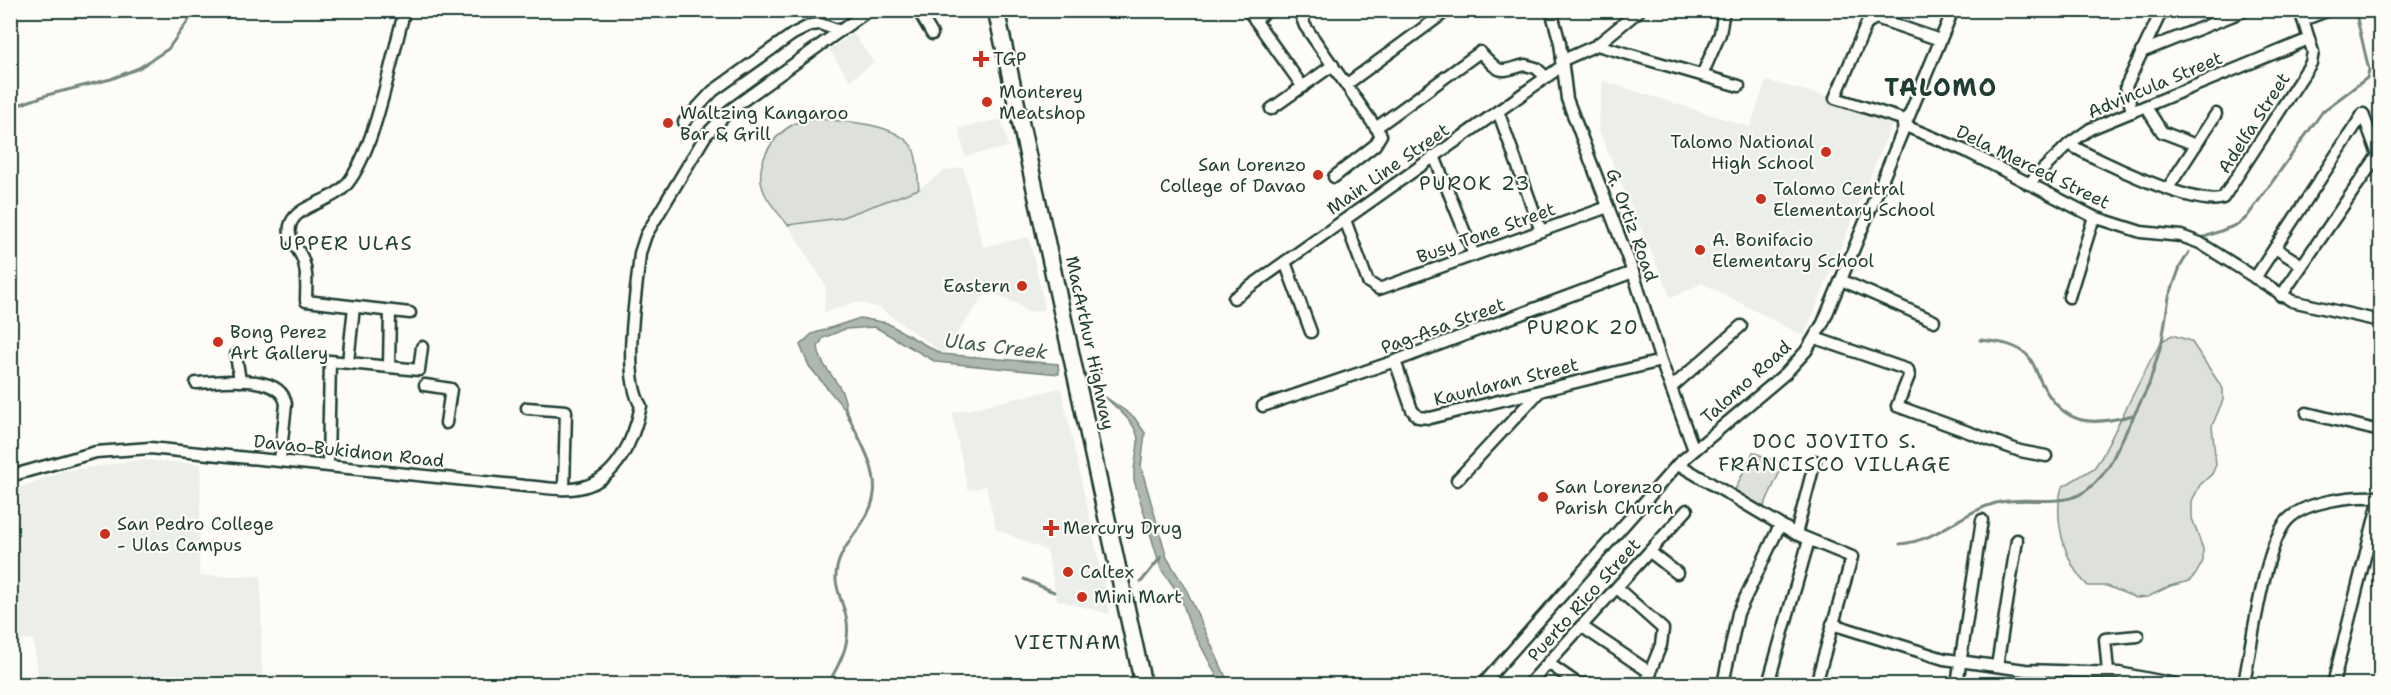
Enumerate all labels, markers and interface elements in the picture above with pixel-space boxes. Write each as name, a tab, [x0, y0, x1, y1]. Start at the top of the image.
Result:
street label: Advincula Street	[2084, 46, 2226, 124]
place label: TGP	[993, 47, 1027, 71]
marker: TGP	[974, 52, 988, 66]
street label: Adelfa Street	[2212, 68, 2296, 178]
district label: TALOMO	[1884, 72, 1998, 104]
place label: Monterey Meatshop	[999, 80, 1086, 125]
marker: Monterey Meatshop	[980, 95, 994, 109]
place label: Waltzing Kangaroo Bar & Grill	[680, 101, 848, 146]
marker: Waltzing Kangaroo Bar & Grill	[661, 116, 675, 130]
street label: Main Line Street	[1322, 118, 1454, 220]
street label: Dela Merced Street	[1952, 119, 2114, 215]
place label: Talomo National High School	[1670, 130, 1815, 175]
marker: Talomo National High School	[1819, 145, 1833, 159]
place label: San Lorenzo College of Davao	[1160, 153, 1306, 198]
street label: G. Ortiz Road	[1600, 165, 1664, 285]
marker: San Lorenzo College of Davao	[1311, 168, 1325, 182]
district label: PUROK 23	[1419, 170, 1531, 196]
place label: Talomo Central Elementary School	[1773, 177, 1936, 222]
marker: Talomo Central Elementary School	[1754, 192, 1768, 206]
street label: Busy Tone Street	[1413, 197, 1559, 269]
place label: A. Bonifacio Elementary School	[1712, 228, 1875, 273]
district label: UPPER ULAS	[279, 230, 413, 256]
marker: A. Bonifacio Elementary School	[1693, 243, 1707, 257]
street label: MacArthur Highway	[1060, 254, 1120, 432]
place label: Eastern	[943, 274, 1010, 298]
marker: Eastern	[1015, 279, 1029, 293]
street label: Pag-Asa Street	[1378, 292, 1509, 360]
district label: PUROK 20	[1527, 314, 1639, 340]
place label: Bong Perez Art Gallery	[230, 320, 328, 365]
water label: Ulas Creek	[943, 327, 1049, 365]
marker: Bong Perez Art Gallery	[211, 335, 225, 349]
street label: Talomo Road	[1696, 335, 1796, 429]
street label: Kaunlaran Street	[1431, 352, 1581, 412]
district label: DOC JOVITO S. FRANCISCO VILLAGE	[1718, 428, 1952, 477]
street label: Davao-Bukidnon Road	[252, 429, 446, 473]
place label: San Lorenzo Parish Church	[1555, 475, 1674, 520]
marker: San Lorenzo Parish Church	[1536, 490, 1550, 504]
place label: San Pedro College - Ulas Campus	[117, 512, 274, 557]
place label: Mercury Drug	[1063, 516, 1182, 540]
marker: Mercury Drug	[1044, 521, 1058, 535]
marker: San Pedro College - Ulas Campus	[98, 527, 112, 541]
street label: Puerto Rico Street	[1522, 533, 1646, 667]
place label: Caltex	[1080, 560, 1134, 584]
marker: Caltex	[1061, 565, 1075, 579]
place label: Mini Mart	[1094, 585, 1182, 609]
marker: Mini Mart	[1075, 590, 1089, 604]
district label: VIETNAM	[1014, 629, 1122, 655]

